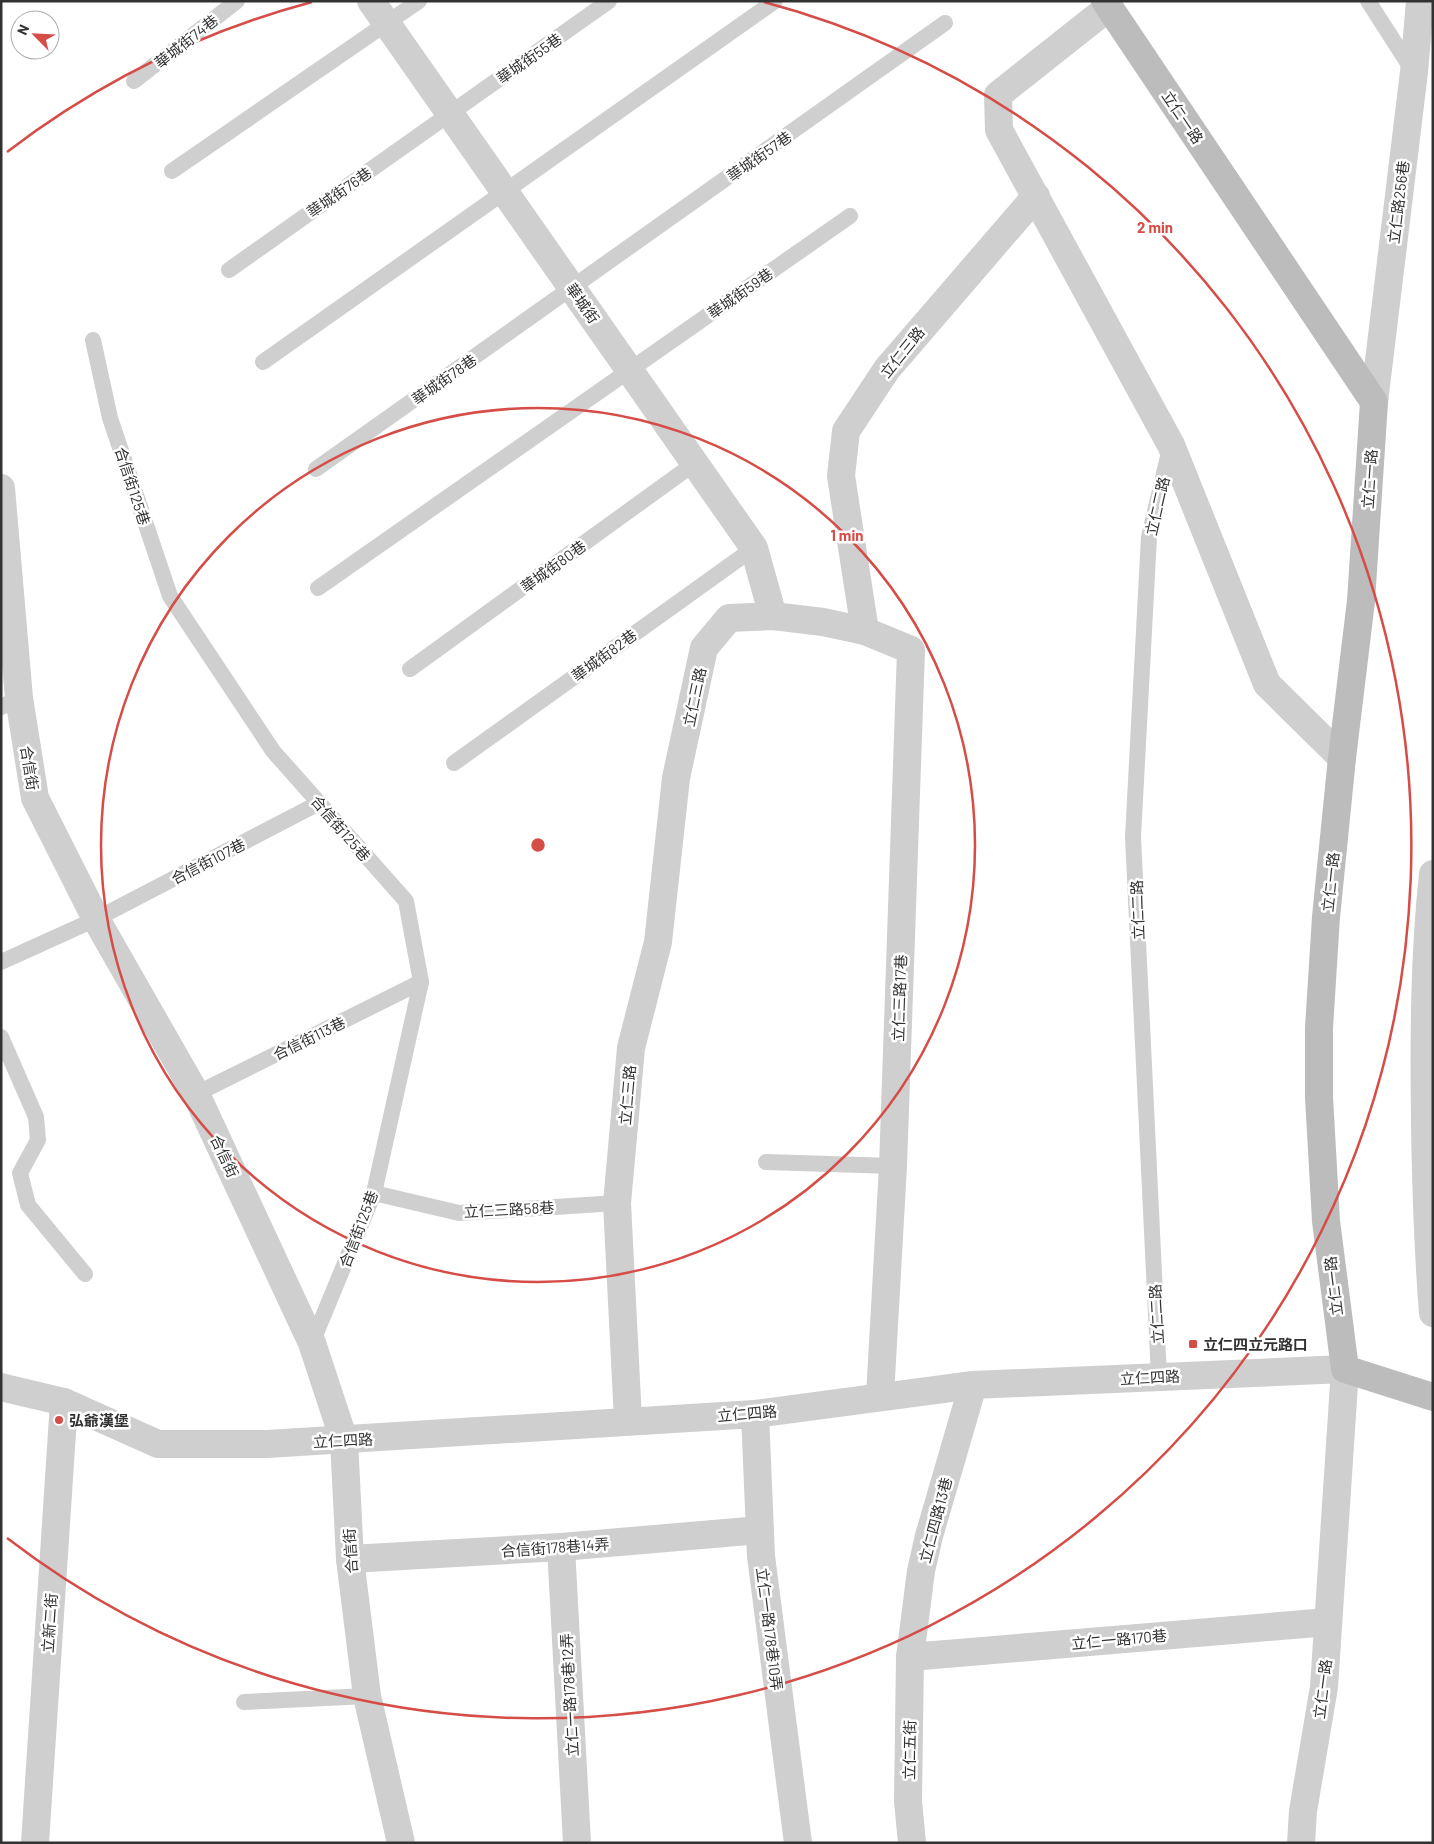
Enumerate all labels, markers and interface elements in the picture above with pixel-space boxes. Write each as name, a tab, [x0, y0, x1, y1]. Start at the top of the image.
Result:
north arrow	[10, 10, 60, 60]
street label: 華城街74巷	[151, 11, 221, 71]
text: N	[13, 22, 32, 37]
street label: 華城街55巷	[493, 29, 565, 87]
street label: 立仁一路	[1159, 87, 1207, 147]
street label: 華城街57巷	[723, 127, 795, 185]
street label: 立仁路256巷	[1384, 159, 1412, 245]
street label: 華城街76巷	[303, 163, 375, 221]
text: 2 min	[1137, 218, 1173, 236]
street label: 華城街59巷	[704, 264, 776, 322]
street label: 華城街	[563, 279, 603, 327]
street label: 立仁三路	[876, 323, 928, 381]
street label: 華城街78巷	[408, 350, 480, 408]
street label: 合信街125巷	[112, 445, 154, 527]
street label: 立仁一路	[1358, 448, 1380, 510]
street label: 立仁二路	[1141, 475, 1173, 537]
text: 1 min	[831, 526, 863, 544]
street label: 華城街80巷	[517, 536, 589, 596]
street label: 華城街82巷	[568, 625, 640, 685]
street label: 立仁三路	[679, 666, 709, 728]
street label: 合信街	[18, 744, 42, 792]
street label: 合信街125巷	[308, 792, 374, 864]
street label: 合信街107巷	[168, 835, 248, 887]
centre of rings	[529, 836, 547, 854]
street label: 立仁一路	[1318, 851, 1342, 913]
street label: 立仁二路	[1127, 880, 1147, 940]
street label: 立仁三路17巷	[888, 954, 910, 1042]
street label: 合信街113巷	[270, 1013, 348, 1063]
street label: 立仁三路	[615, 1064, 639, 1126]
street label: 合信街	[207, 1132, 243, 1180]
street label: 合信街125巷	[335, 1188, 381, 1270]
street label: 立仁三路58巷	[463, 1198, 555, 1220]
street label: 立仁一路	[1320, 1255, 1346, 1317]
street label: 立仁二路	[1145, 1284, 1167, 1344]
place label: 立仁四立元路口	[1203, 1335, 1308, 1353]
marker: 立仁四立元路口	[1187, 1338, 1199, 1350]
street label: 立仁四路	[1120, 1366, 1180, 1388]
street label: 立仁四路	[716, 1401, 778, 1425]
place label: 弘爺漢堡	[69, 1411, 129, 1429]
marker: 弘爺漢堡	[53, 1414, 65, 1426]
street label: 立仁四路	[313, 1429, 373, 1451]
street label: 立仁四路13巷	[915, 1475, 955, 1565]
street label: 合信街	[339, 1528, 361, 1574]
street label: 合信街178巷14弄	[500, 1534, 610, 1560]
street label: 立仁一路178巷10弄	[754, 1566, 786, 1692]
street label: 立新二街	[38, 1592, 60, 1654]
street label: 立仁一路170巷	[1070, 1626, 1168, 1652]
street label: 立仁一路178巷12弄	[557, 1633, 581, 1757]
street label: 立仁一路	[1309, 1658, 1335, 1720]
street label: 立仁五街	[899, 1720, 919, 1780]

